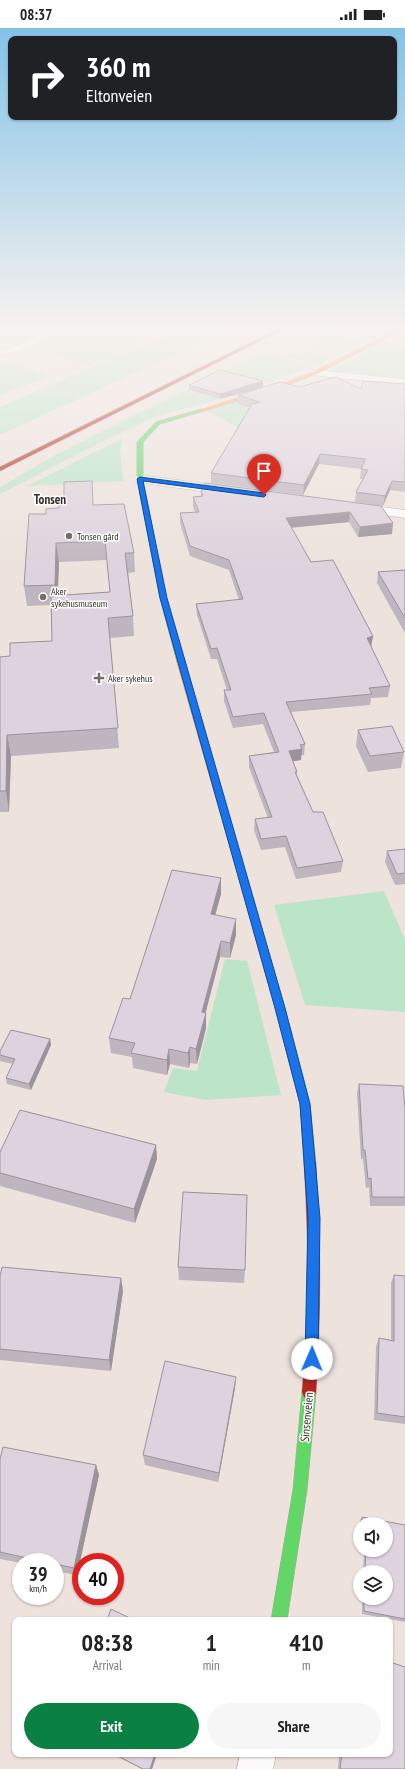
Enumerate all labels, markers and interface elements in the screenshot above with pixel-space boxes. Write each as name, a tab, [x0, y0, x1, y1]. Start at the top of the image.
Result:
text: 08:37	[20, 5, 52, 24]
text: 360 m	[86, 48, 150, 85]
icon: right	[20, 52, 72, 104]
text: Eltonveien	[86, 84, 152, 107]
pin	[247, 454, 281, 495]
icon: arrive	[253, 460, 275, 482]
district label: Tonsen	[34, 491, 66, 508]
place label: Tonsen gård	[77, 530, 119, 543]
marker: Tonsen gård	[64, 531, 74, 541]
place label: Aker sykehusmuseum	[51, 585, 107, 610]
marker: Aker sykehusmuseum	[38, 592, 48, 602]
marker: Aker sykehus	[93, 672, 105, 684]
place label: Aker sykehus	[108, 672, 153, 685]
position arrow	[291, 1338, 333, 1380]
street label: Sinsenveien	[297, 1392, 316, 1442]
map controls	[353, 1517, 393, 1605]
button: sound	[353, 1517, 393, 1557]
speed limit sign: 40	[72, 1553, 124, 1605]
text: 39	[28, 1561, 48, 1587]
button: layers	[353, 1565, 393, 1605]
text: km/h	[29, 1582, 47, 1595]
text: 08:38	[81, 1627, 133, 1658]
text: 1	[205, 1627, 217, 1658]
text: 410	[289, 1627, 324, 1658]
text: Arrival	[93, 1657, 122, 1674]
text: min	[203, 1657, 220, 1674]
text: m	[302, 1657, 311, 1674]
button: Exit	[24, 1703, 199, 1749]
button: Share	[207, 1703, 381, 1749]

